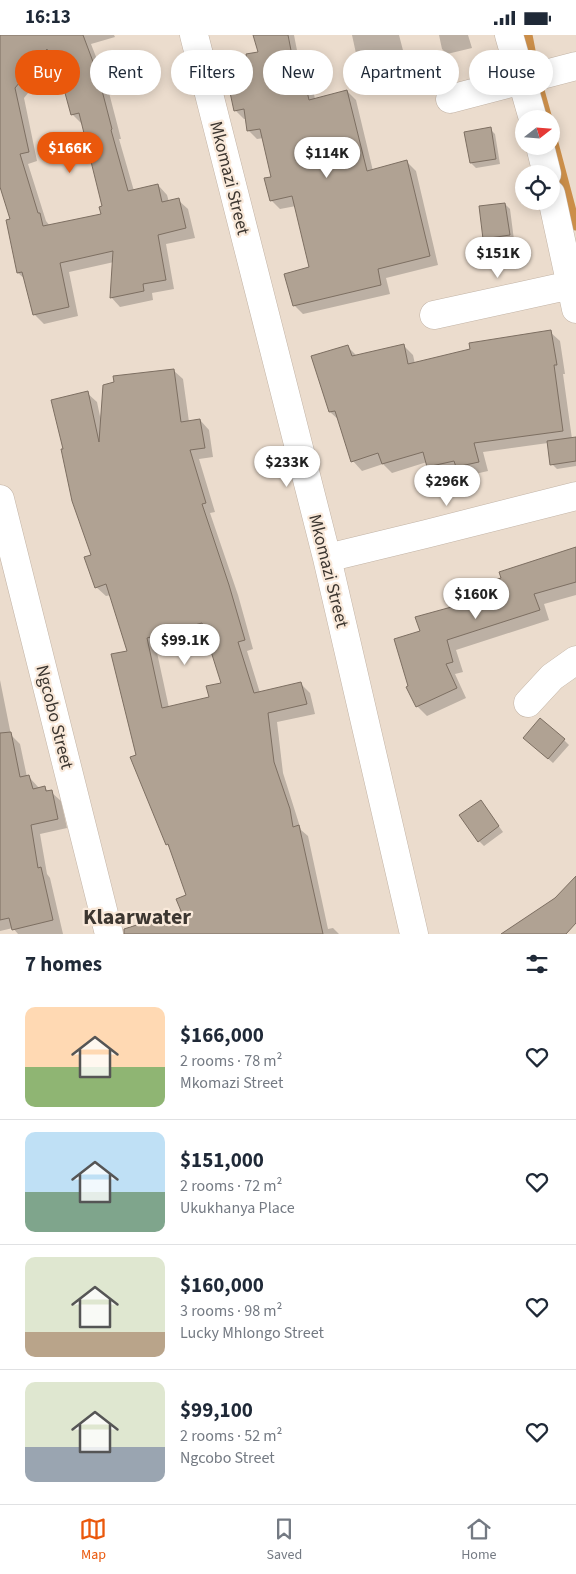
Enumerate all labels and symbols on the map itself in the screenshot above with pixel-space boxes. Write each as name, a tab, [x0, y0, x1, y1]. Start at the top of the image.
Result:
north arrow	[515, 110, 560, 155]
street label: Mkomazi Street	[203, 119, 256, 238]
pin: $166K	[35, 131, 105, 174]
pin: $114K	[292, 137, 362, 179]
pin: $151K	[463, 237, 533, 279]
pin: $233K	[252, 445, 322, 488]
pin: $296K	[412, 465, 482, 507]
street label: Mkomazi Street	[302, 512, 355, 631]
pin: $160K	[441, 577, 511, 620]
pin: $99.1K	[144, 623, 226, 666]
street label: Ngcobo Street	[30, 662, 80, 772]
district label: Klaarwater	[83, 901, 191, 933]

